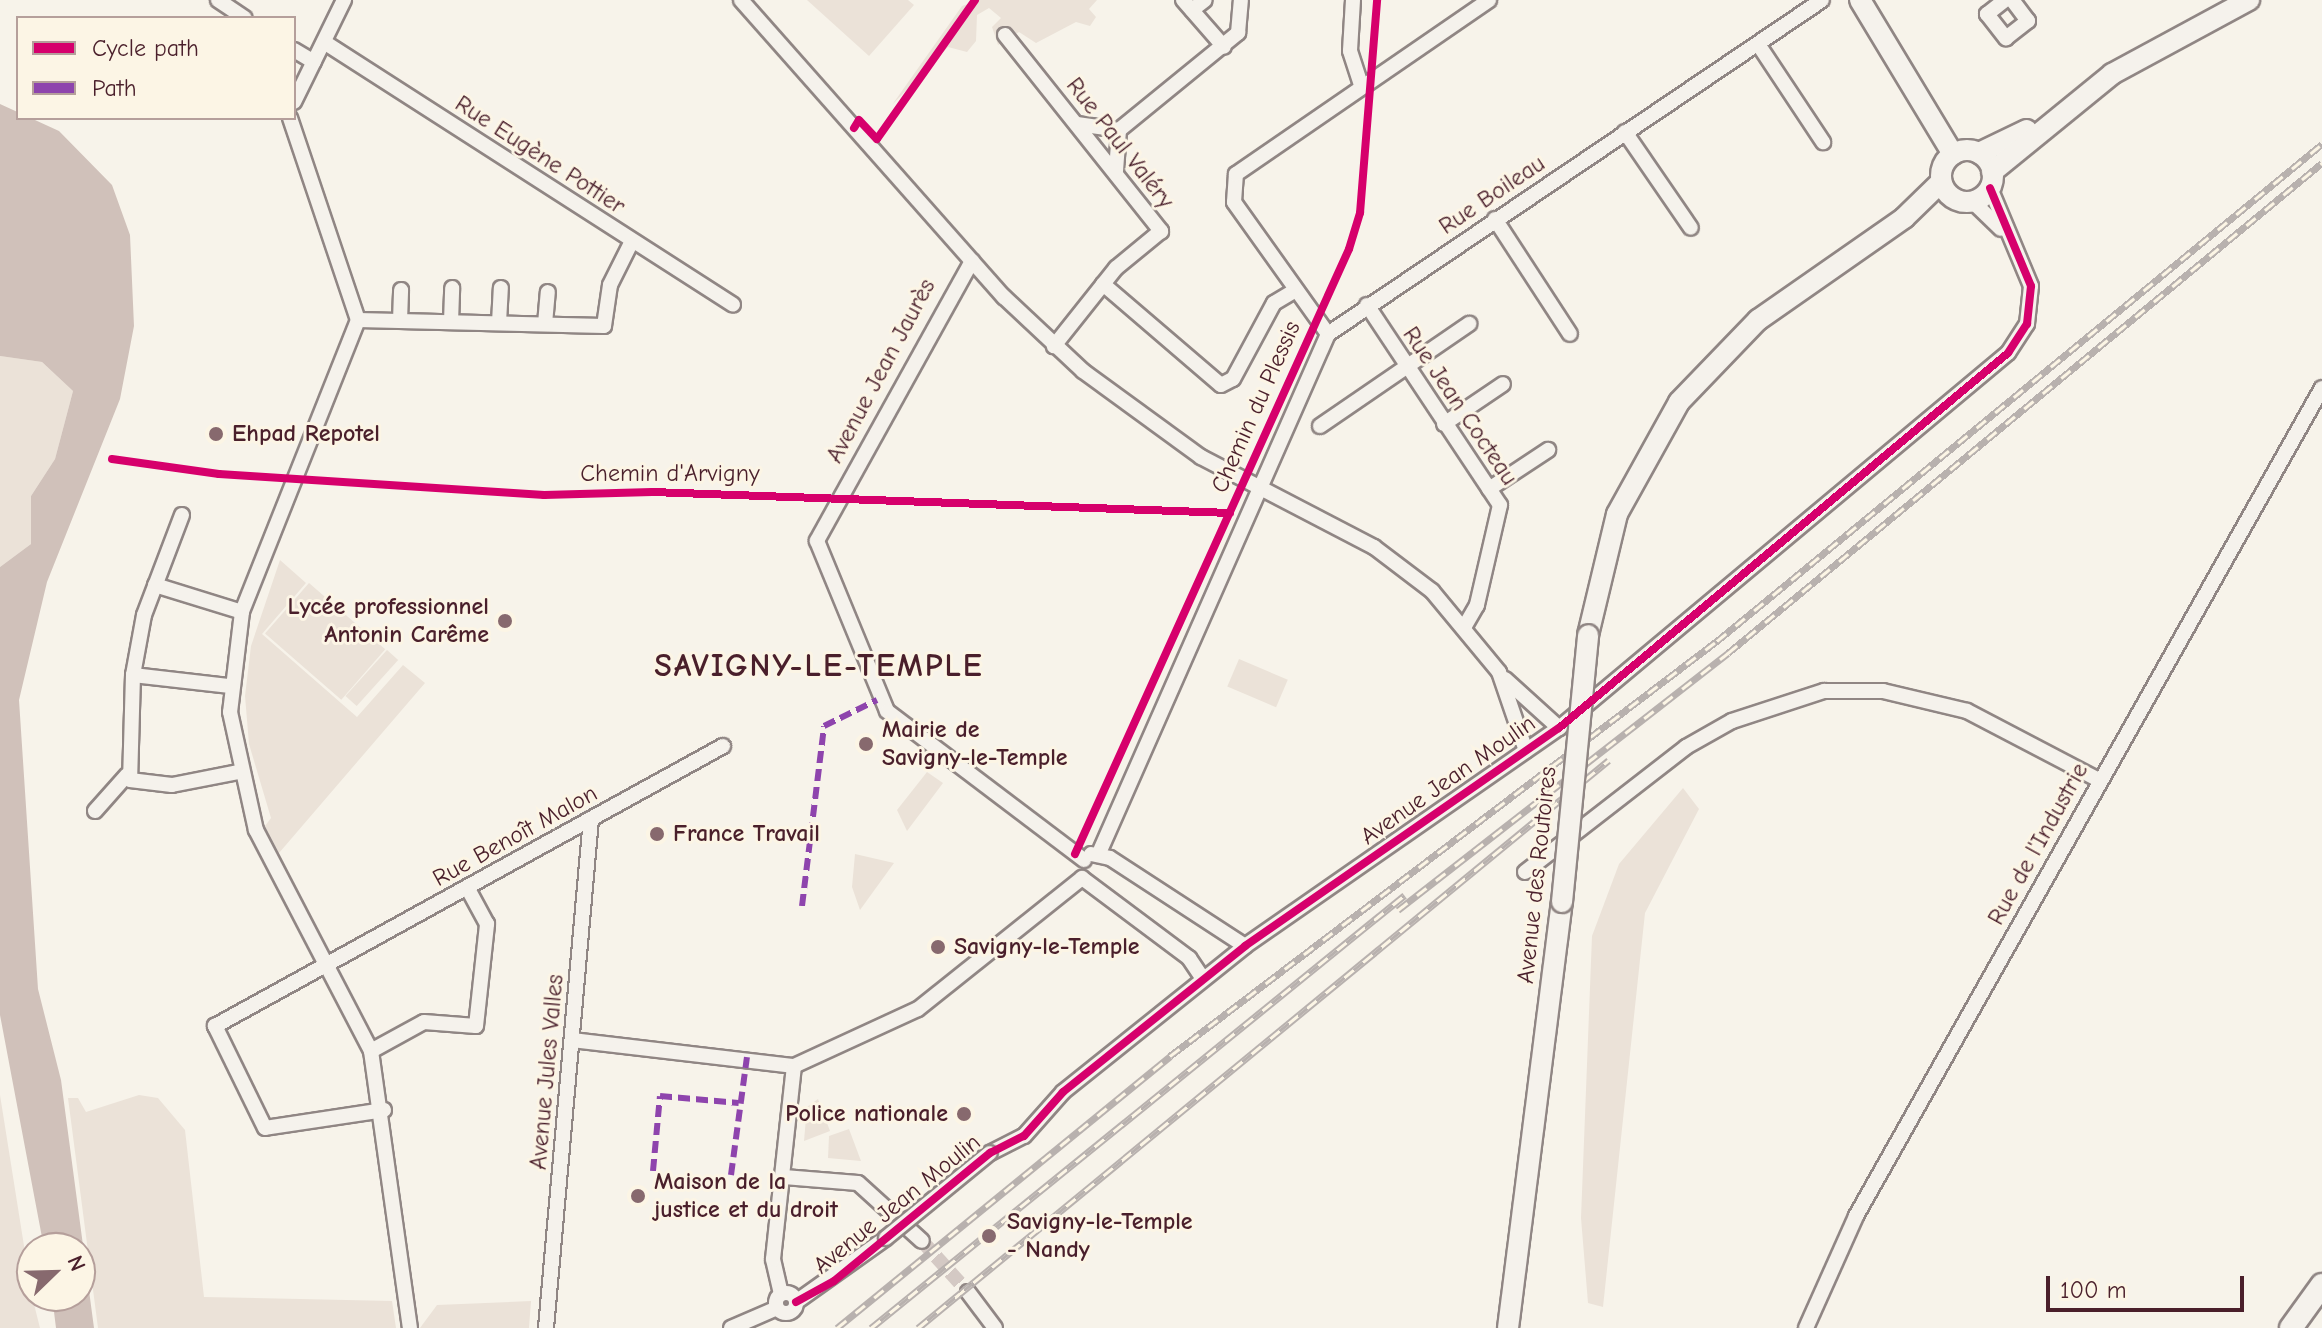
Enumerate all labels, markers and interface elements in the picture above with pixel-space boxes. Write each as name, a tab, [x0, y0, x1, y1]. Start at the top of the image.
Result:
legend	[16, 16, 296, 120]
text: Cycle path	[92, 34, 199, 62]
street label: Rue Paul Valéry	[1060, 72, 1180, 214]
text: Path	[92, 74, 137, 102]
street label: Rue Eugène Pottier	[450, 89, 630, 221]
street label: Rue Boileau	[1434, 149, 1550, 241]
street label: Avenue Jean Jaurès	[820, 274, 942, 468]
street label: Chemin du Plessis	[1205, 316, 1307, 498]
street label: Rue Jean Cocteau	[1396, 321, 1524, 491]
place label: Ehpad Repotel	[232, 420, 380, 448]
marker: Ehpad Repotel	[207, 425, 225, 443]
street label: Chemin d'Arvigny	[580, 460, 760, 488]
place label: Lycée professionnel Antonin Carême	[287, 593, 489, 649]
marker: Lycée professionnel Antonin Carême	[496, 612, 514, 630]
district label: SAVIGNY-LE-TEMPLE	[654, 647, 984, 685]
street label: Avenue Jean Moulin	[1355, 709, 1541, 851]
place label: Mairie de Savigny-le-Temple	[882, 716, 1068, 772]
marker: Mairie de Savigny-le-Temple	[857, 735, 875, 753]
street label: Rue de l'Industrie	[1982, 758, 2094, 930]
street label: Avenue des Routoires	[1511, 765, 1563, 985]
street label: Rue Benoît Malon	[428, 779, 602, 893]
place label: France Travail	[673, 820, 820, 848]
marker: France Travail	[648, 825, 666, 843]
place label: Savigny-le-Temple	[954, 933, 1140, 961]
marker: Savigny-le-Temple	[929, 938, 947, 956]
street label: Avenue Jules Valles	[524, 973, 570, 1171]
place label: Police nationale	[785, 1100, 948, 1128]
marker: Police nationale	[955, 1105, 973, 1123]
street label: Avenue Jean Moulin	[808, 1128, 986, 1280]
place label: Maison de la justice et du droit	[654, 1168, 838, 1224]
marker: Maison de la justice et du droit	[629, 1187, 647, 1205]
place label: Savigny-le-Temple - Nandy	[1007, 1208, 1193, 1264]
marker: Savigny-le-Temple - Nandy	[978, 1225, 1000, 1247]
north arrow	[16, 1232, 96, 1312]
text: N	[61, 1252, 91, 1275]
scale bar	[2050, 1260, 2248, 1310]
text: 100 m	[2060, 1276, 2127, 1304]

